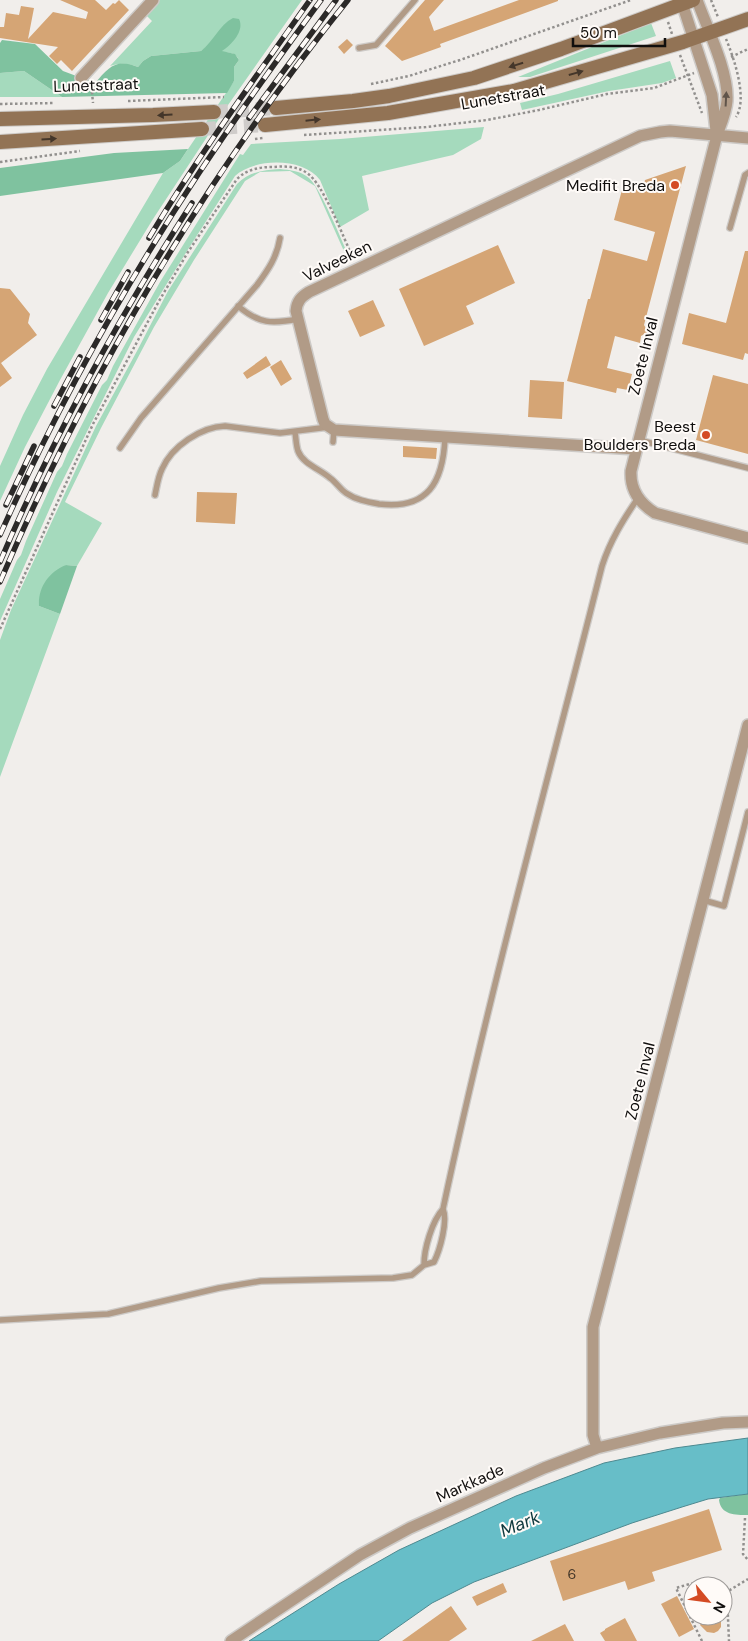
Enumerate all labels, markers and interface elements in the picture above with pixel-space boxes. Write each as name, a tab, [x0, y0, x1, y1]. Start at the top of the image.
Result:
scale bar	[573, 15, 666, 47]
text: 50 m	[580, 23, 617, 43]
one-way arrow	[508, 61, 523, 69]
one-way arrow	[568, 68, 583, 76]
street label: Lunetstraat	[53, 73, 139, 97]
street label: Lunetstraat	[459, 79, 547, 115]
one-way arrow	[723, 91, 731, 107]
one-way arrow	[157, 111, 173, 119]
one-way arrow	[305, 116, 321, 124]
one-way arrow	[41, 134, 57, 142]
place label: Medifit Breda	[566, 175, 665, 196]
marker: Medifit Breda	[669, 179, 681, 191]
street label: Valveeken	[299, 235, 375, 287]
street label: Zoete Inval	[623, 315, 663, 397]
place label: Beest Boulders Breda	[584, 416, 696, 455]
marker: Beest Boulders Breda	[700, 429, 712, 441]
street label: Zoete Inval	[620, 1040, 660, 1122]
street label: Markkade	[433, 1459, 507, 1507]
water label: Mark	[496, 1505, 544, 1543]
house number: 6	[568, 1565, 576, 1583]
north arrow	[683, 1576, 733, 1626]
text: N	[709, 1598, 730, 1616]

